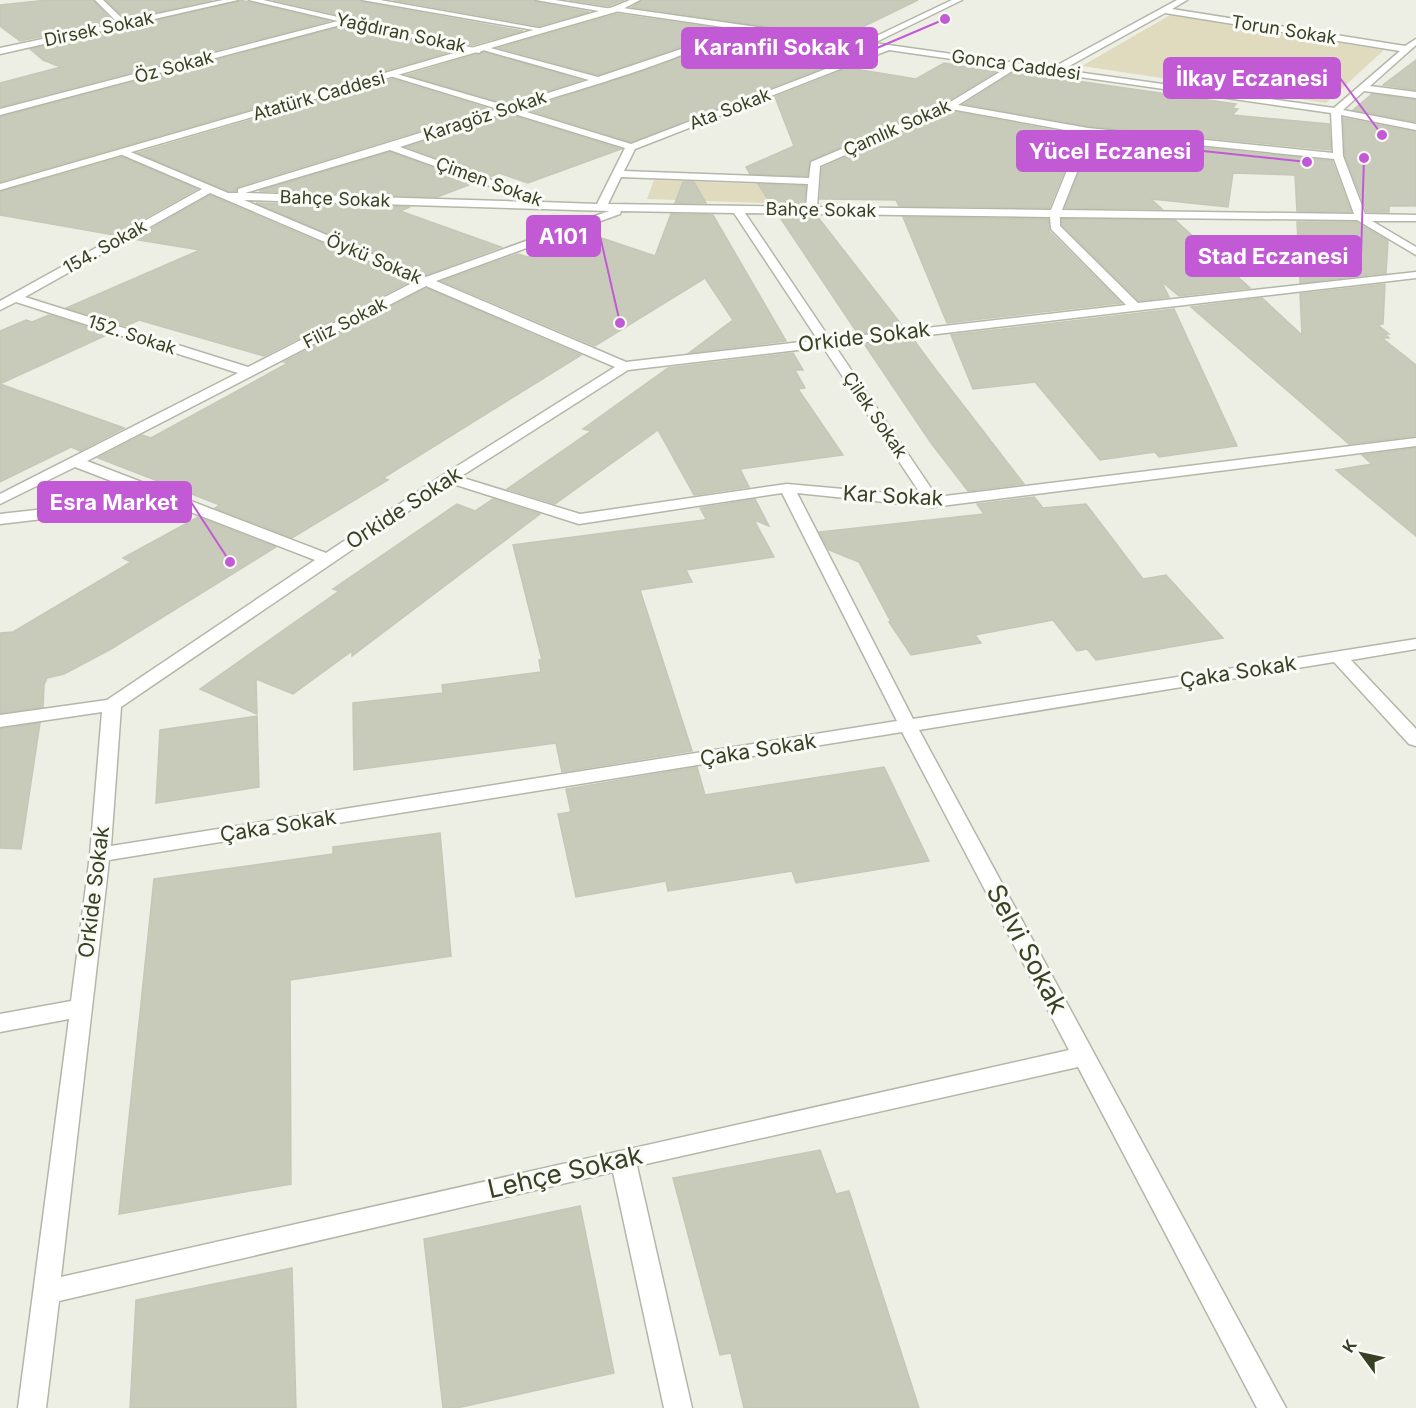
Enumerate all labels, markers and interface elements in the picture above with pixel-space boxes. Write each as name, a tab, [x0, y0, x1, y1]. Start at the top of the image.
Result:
street label: Dirsek Sokak	[42, 7, 156, 50]
street label: Yağdıran Sokak	[334, 8, 468, 57]
street label: Torun Sokak	[1230, 11, 1338, 48]
callout: Karanfil Sokak 1	[682, 28, 877, 68]
text: Karanfil Sokak 1	[694, 34, 864, 60]
street label: Öz Sokak	[132, 45, 216, 87]
street label: Gonca Caddesi	[950, 45, 1082, 84]
callout: İlkay Eczanesi	[1164, 58, 1340, 98]
text: İlkay Eczanesi	[1176, 65, 1328, 91]
street label: Atatürk Caddesi	[250, 67, 387, 124]
street label: Ata Sokak	[686, 83, 774, 134]
street label: Karagöz Sokak	[421, 86, 549, 145]
street label: Çamlık Sokak	[840, 95, 954, 161]
callout: Yücel Eczanesi	[1017, 131, 1203, 171]
text: Yücel Eczanesi	[1029, 138, 1191, 164]
street label: Çimen Sokak	[433, 153, 545, 211]
street label: Bahçe Sokak	[279, 186, 391, 211]
street label: Bahçe Sokak	[766, 198, 877, 221]
street label: 154. Sokak	[60, 215, 150, 278]
callout: A101	[527, 216, 600, 256]
text: A101	[538, 223, 588, 249]
street label: Öykü Sokak	[323, 228, 426, 288]
callout: Stad Eczanesi	[1186, 236, 1361, 276]
text: Stad Eczanesi	[1198, 243, 1348, 269]
street label: Filiz Sokak	[300, 293, 390, 353]
street label: 152. Sokak	[85, 310, 179, 359]
street label: Orkide Sokak	[796, 316, 932, 357]
street label: Çilek Sokak	[839, 368, 912, 462]
street label: Orkide Sokak	[341, 461, 467, 554]
street label: Kar Sokak	[842, 480, 944, 511]
callout: Esra Market	[38, 482, 191, 522]
text: Esra Market	[50, 489, 178, 515]
street label: Çaka Sokak	[1178, 650, 1298, 693]
street label: Çaka Sokak	[698, 728, 818, 771]
street label: Çaka Sokak	[218, 804, 338, 847]
street label: Orkide Sokak	[73, 824, 114, 959]
street label: Selvi Sokak	[980, 879, 1074, 1019]
street label: Lehçe Sokak	[484, 1139, 645, 1204]
north arrow	[1332, 1324, 1392, 1384]
text: K	[1338, 1335, 1361, 1356]

